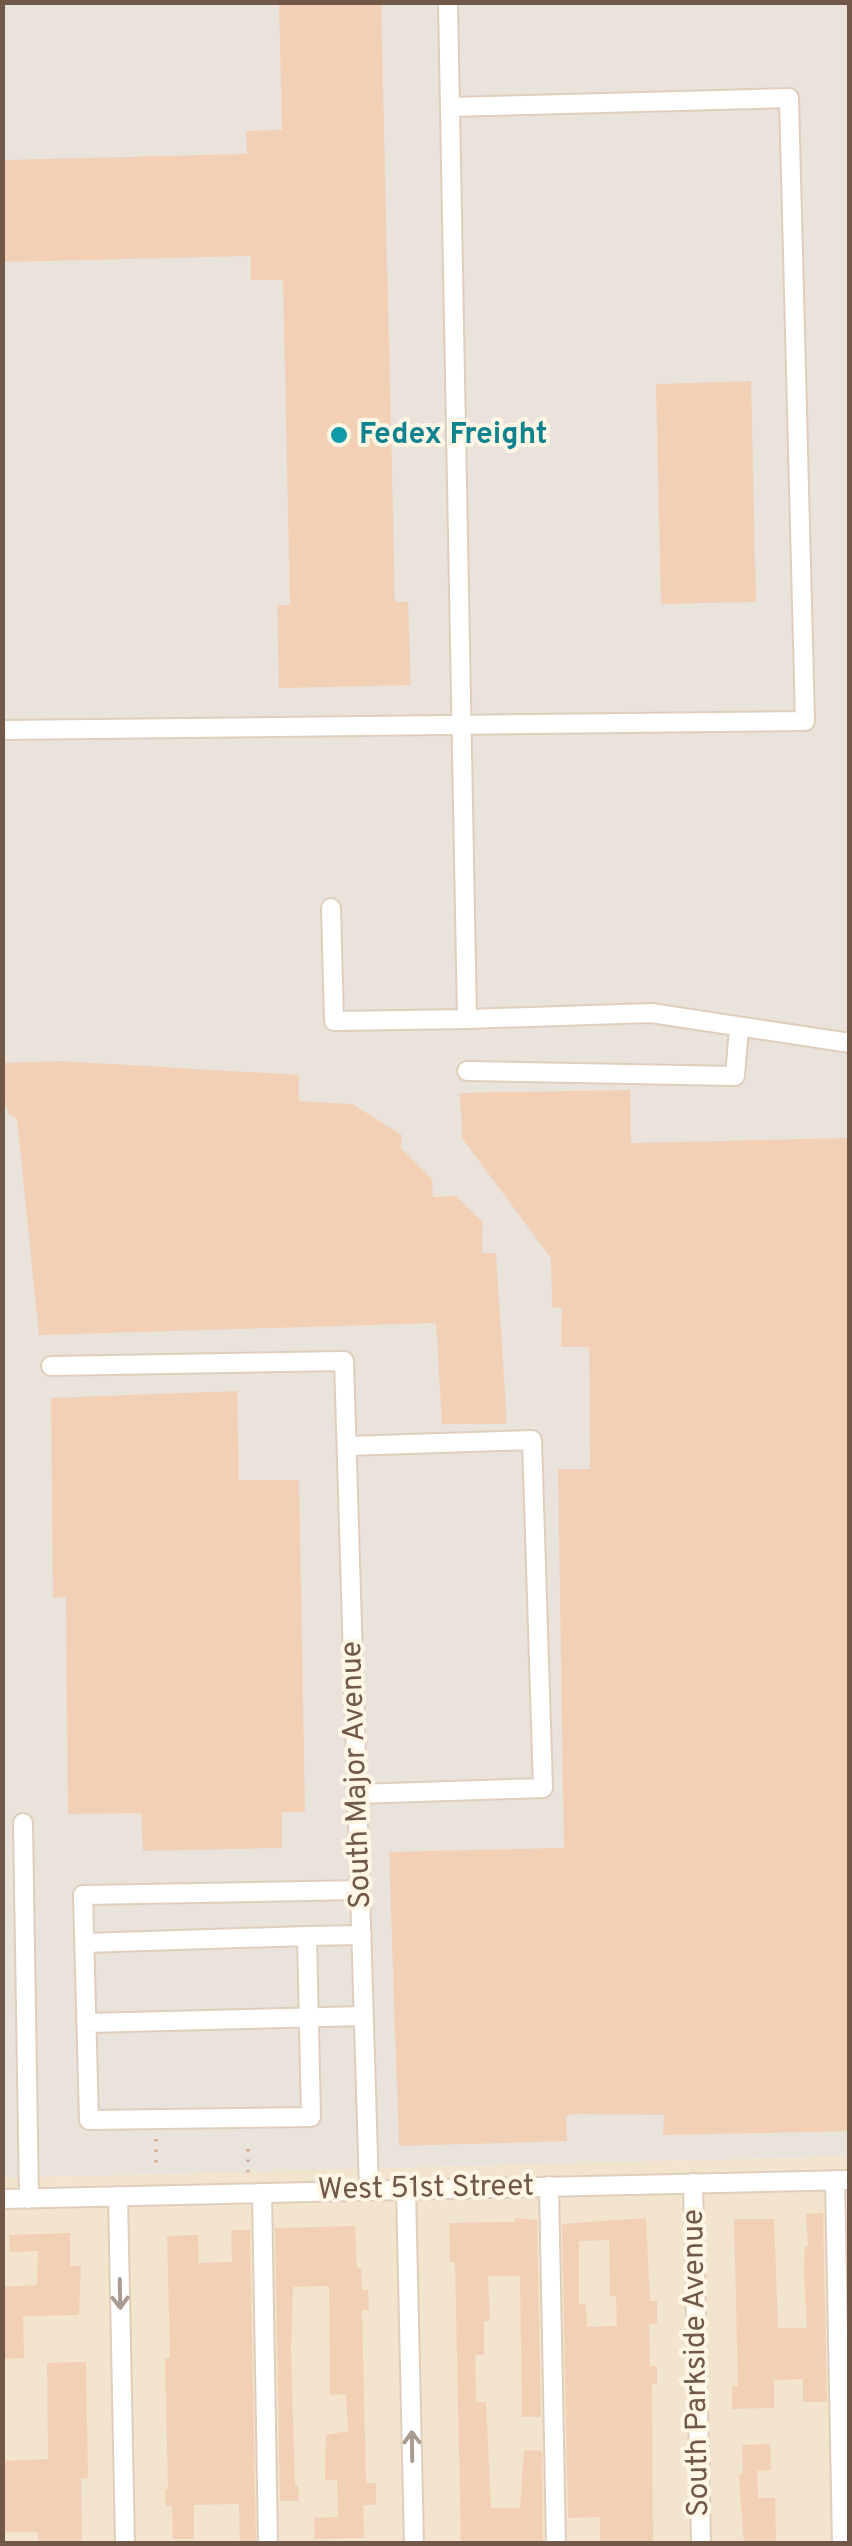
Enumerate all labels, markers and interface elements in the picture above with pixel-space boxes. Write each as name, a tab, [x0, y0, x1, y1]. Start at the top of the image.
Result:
place label: Fedex Freight	[359, 417, 548, 454]
marker: Fedex Freight	[328, 424, 350, 446]
street label: South Major Avenue	[334, 1641, 380, 1909]
street label: West 51st Street	[317, 2169, 535, 2209]
street label: South Parkside Avenue	[676, 2209, 718, 2517]
one-way arrow	[110, 2277, 129, 2309]
one-way arrow	[403, 2431, 422, 2463]

